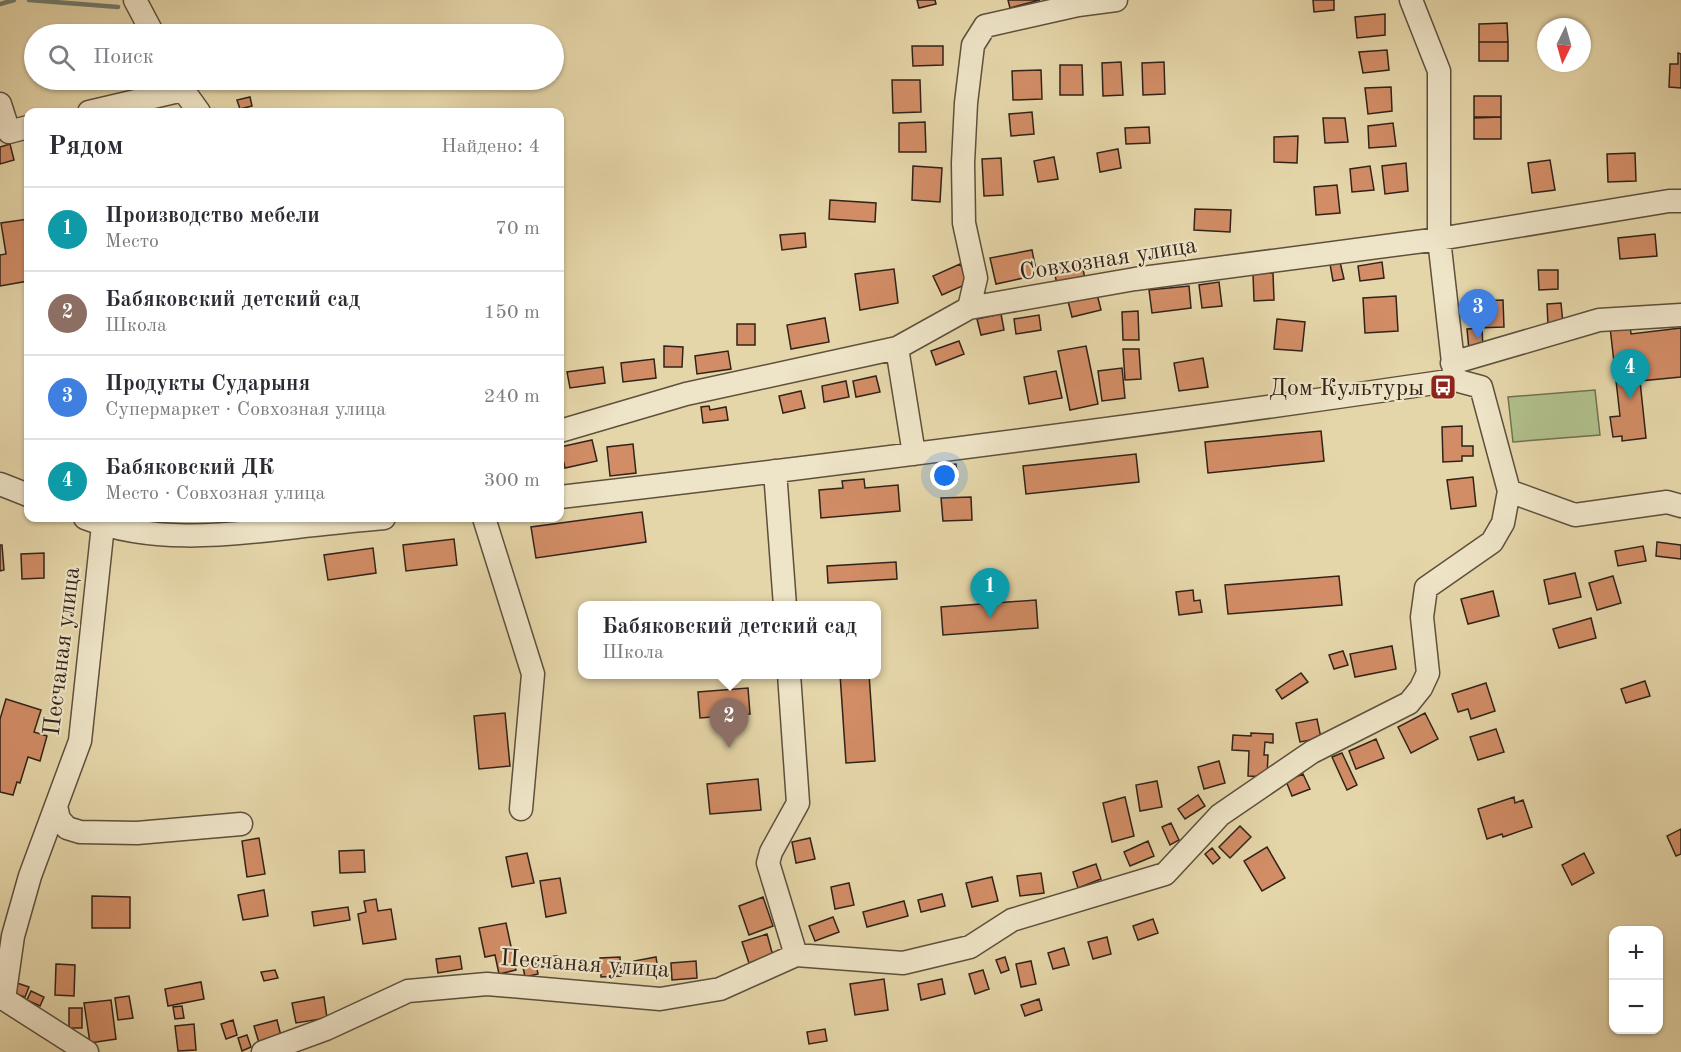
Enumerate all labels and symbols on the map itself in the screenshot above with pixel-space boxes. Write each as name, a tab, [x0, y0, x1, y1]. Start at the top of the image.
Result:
north arrow	[1537, 18, 1591, 72]
street label: Совхозная улица	[1018, 234, 1199, 286]
pin: 3	[1458, 290, 1498, 339]
pin: 4	[1610, 350, 1650, 399]
bus stop icon: Дом Культуры	[1428, 372, 1458, 402]
place label: Дом Культуры	[1269, 377, 1424, 401]
your location	[930, 461, 959, 490]
street label: Песчаная улица	[41, 565, 85, 737]
pin: 1	[970, 568, 1010, 618]
pin: 2	[710, 698, 748, 748]
street label: Песчаная улица	[499, 947, 671, 983]

